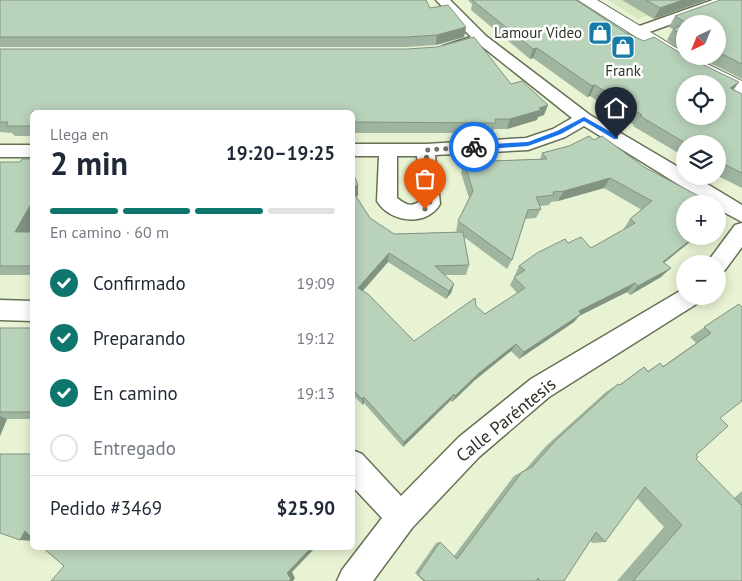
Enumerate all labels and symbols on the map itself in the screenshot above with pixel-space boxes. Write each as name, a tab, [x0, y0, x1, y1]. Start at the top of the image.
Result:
north arrow	[676, 15, 726, 65]
shop icon: Lamour Video	[587, 20, 613, 46]
place label: Lamour Video	[494, 23, 582, 42]
shop icon: Frank	[610, 34, 636, 60]
place label: Frank	[605, 61, 642, 80]
pin	[595, 87, 637, 138]
courier	[449, 122, 499, 172]
pin	[404, 158, 446, 209]
street label: Calle Paréntesis	[451, 372, 560, 467]

